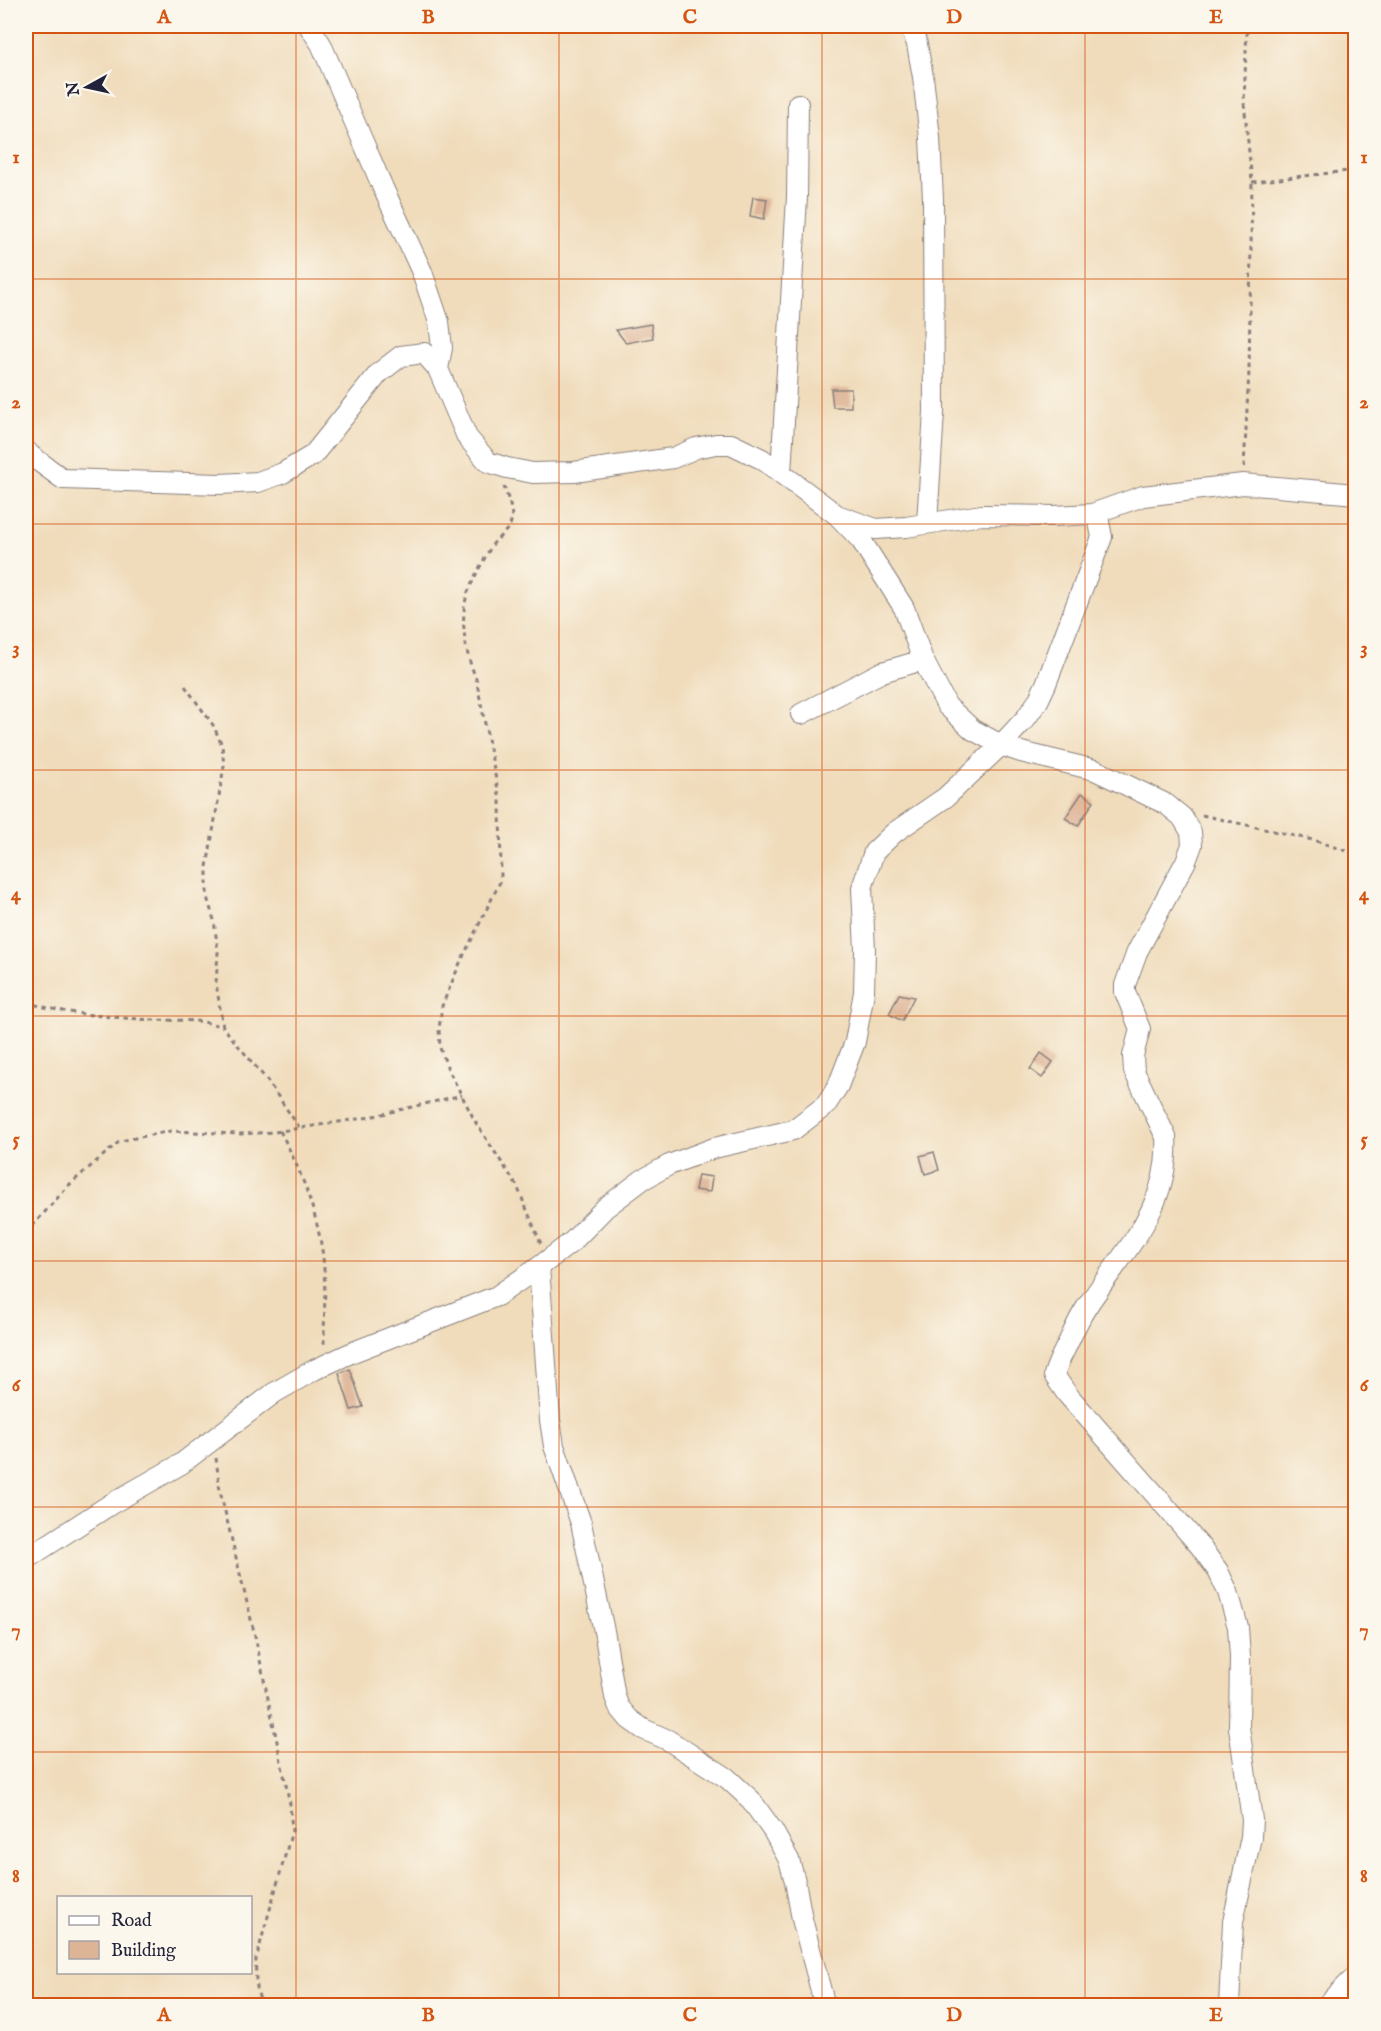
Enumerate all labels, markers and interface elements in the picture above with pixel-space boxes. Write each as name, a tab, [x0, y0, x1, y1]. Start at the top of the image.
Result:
text: A	[156, 5, 172, 30]
text: B	[421, 5, 435, 30]
text: C	[683, 5, 697, 30]
text: D	[946, 5, 962, 30]
text: E	[1209, 5, 1223, 30]
north arrow	[57, 57, 117, 117]
text: N	[63, 80, 85, 98]
text: 1	[12, 145, 20, 170]
text: 1	[1360, 145, 1368, 170]
text: 2	[11, 390, 21, 415]
text: 2	[1359, 390, 1369, 415]
text: 3	[12, 636, 20, 661]
text: 3	[1360, 636, 1368, 661]
text: 4	[11, 882, 22, 907]
text: 4	[1359, 882, 1370, 907]
text: 5	[12, 1127, 20, 1152]
text: 5	[1360, 1127, 1368, 1152]
text: 6	[12, 1373, 22, 1398]
text: 6	[1360, 1373, 1370, 1398]
text: 7	[11, 1618, 21, 1643]
text: 7	[1359, 1618, 1369, 1643]
text: 8	[12, 1864, 20, 1889]
text: 8	[1360, 1864, 1368, 1889]
legend	[57, 1896, 252, 1974]
text: Road	[111, 1910, 152, 1933]
text: Building	[111, 1940, 176, 1963]
text: A	[156, 2003, 172, 2028]
text: B	[421, 2003, 435, 2028]
text: C	[683, 2003, 697, 2028]
text: D	[946, 2003, 962, 2028]
text: E	[1209, 2003, 1223, 2028]

